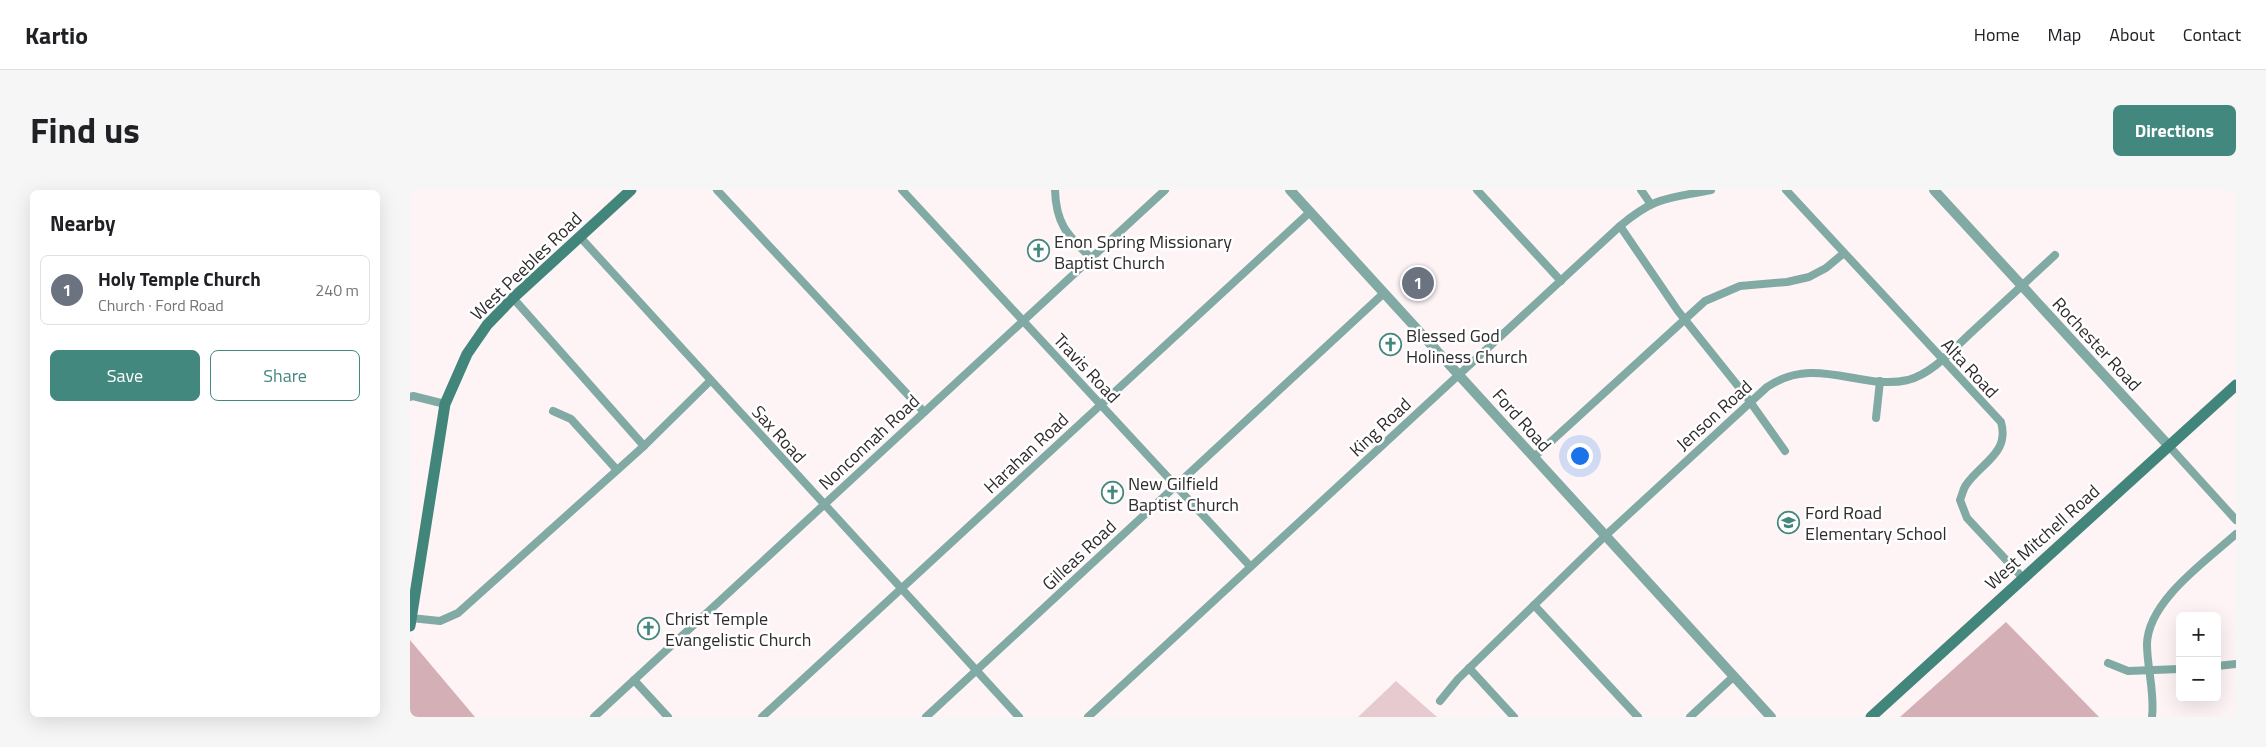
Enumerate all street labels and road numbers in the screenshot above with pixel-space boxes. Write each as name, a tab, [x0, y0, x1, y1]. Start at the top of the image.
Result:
street label: West Peebles Road	[464, 206, 588, 326]
street label: Rochester Road	[2046, 291, 2148, 397]
street label: Travis Road	[1047, 327, 1127, 409]
street label: Alta Road	[1935, 332, 2005, 404]
street label: Jenson Road	[1670, 373, 1758, 457]
street label: Ford Road	[1486, 382, 1558, 458]
street label: Nonconnah Road	[812, 388, 926, 496]
street label: King Road	[1343, 391, 1417, 463]
street label: Sax Road	[746, 399, 812, 469]
street label: Harahan Road	[977, 406, 1075, 500]
street label: West Mitchell Road	[1979, 478, 2105, 596]
street label: Gilleas Road	[1036, 513, 1122, 597]

